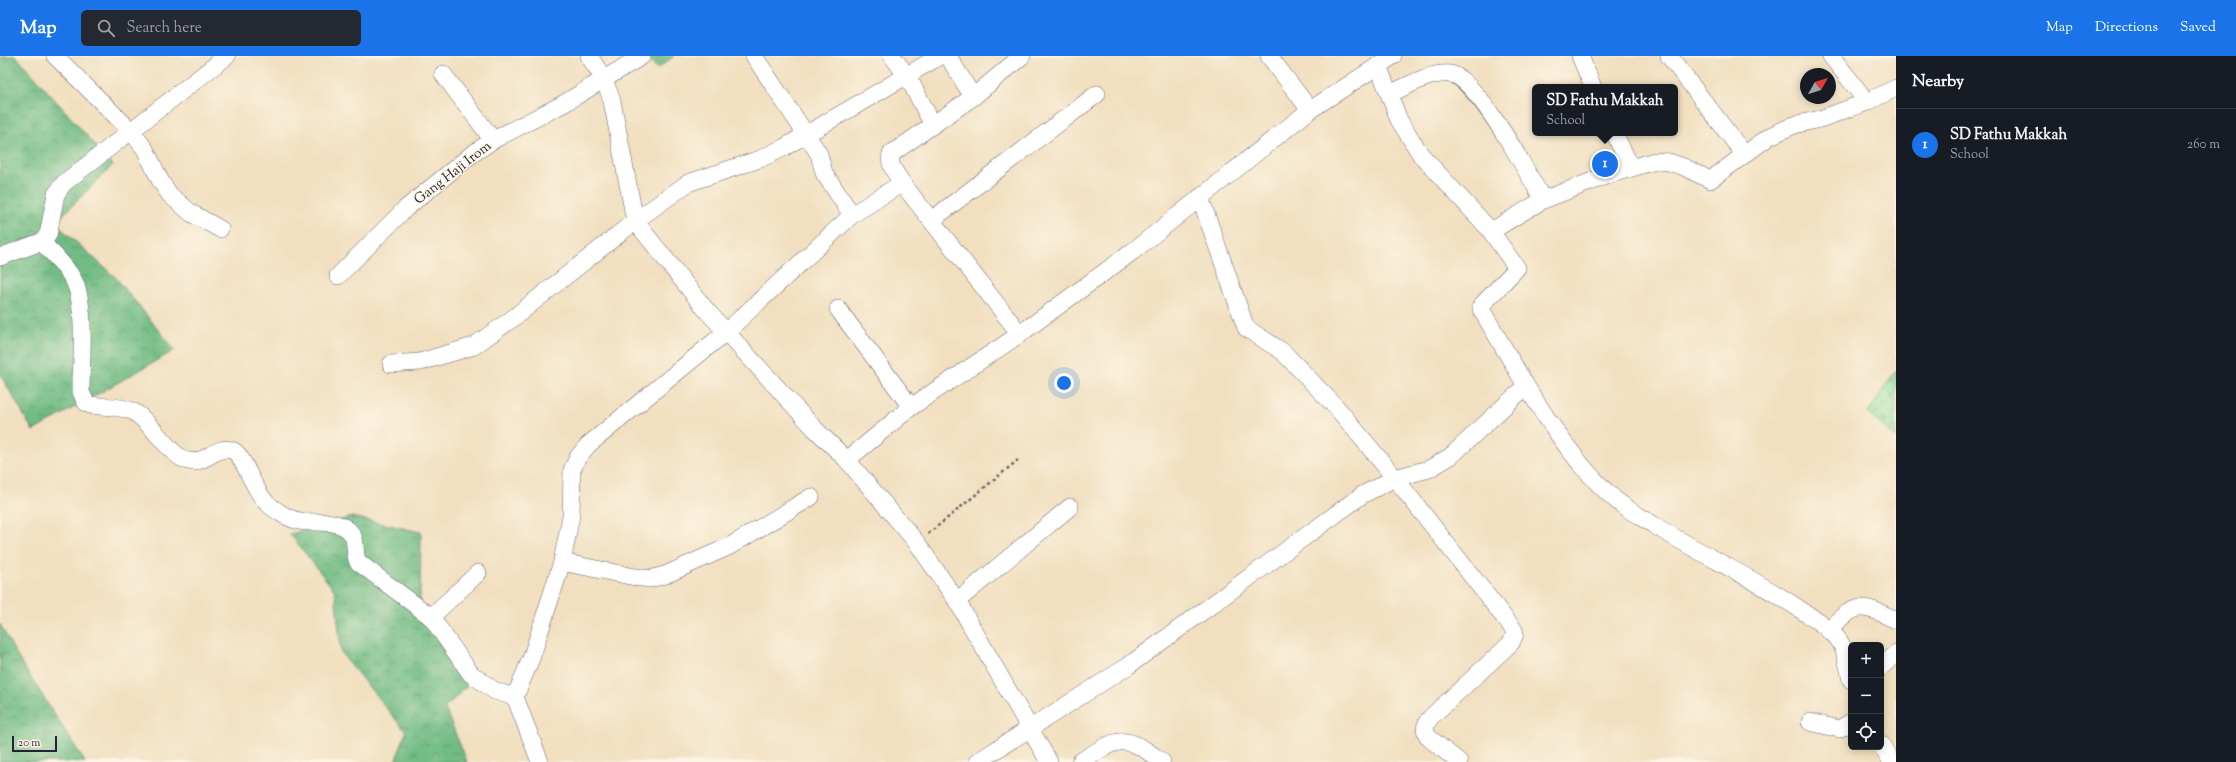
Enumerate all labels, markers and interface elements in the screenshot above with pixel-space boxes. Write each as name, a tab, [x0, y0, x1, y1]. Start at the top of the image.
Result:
search box	[81, 10, 361, 46]
text: Map	[20, 15, 57, 42]
icon: search	[95, 17, 117, 39]
text: Search here	[127, 18, 202, 39]
text: Map	[2046, 18, 2073, 38]
text: Directions	[2095, 18, 2158, 38]
text: Saved	[2180, 18, 2216, 38]
north arrow	[1800, 68, 1836, 104]
text: Nearby	[1912, 70, 1964, 94]
popup	[1532, 84, 1678, 136]
text: SD Fathu Makkah	[1546, 91, 1664, 112]
text: School	[1546, 112, 1585, 130]
text: SD Fathu Makkah	[1950, 125, 2067, 146]
text: 1	[1923, 136, 1927, 154]
text: 260 m	[2187, 136, 2220, 154]
street label: Gang Haji Irom	[410, 137, 496, 210]
text: School	[1950, 146, 1989, 164]
pin: 1	[1592, 149, 1618, 179]
your location	[1054, 373, 1074, 393]
map controls	[1848, 642, 1884, 750]
button: +	[1848, 642, 1884, 678]
button: −	[1848, 678, 1884, 714]
button: locate	[1848, 714, 1884, 750]
scale bar	[12, 734, 57, 753]
text: 20 m	[18, 735, 40, 751]

